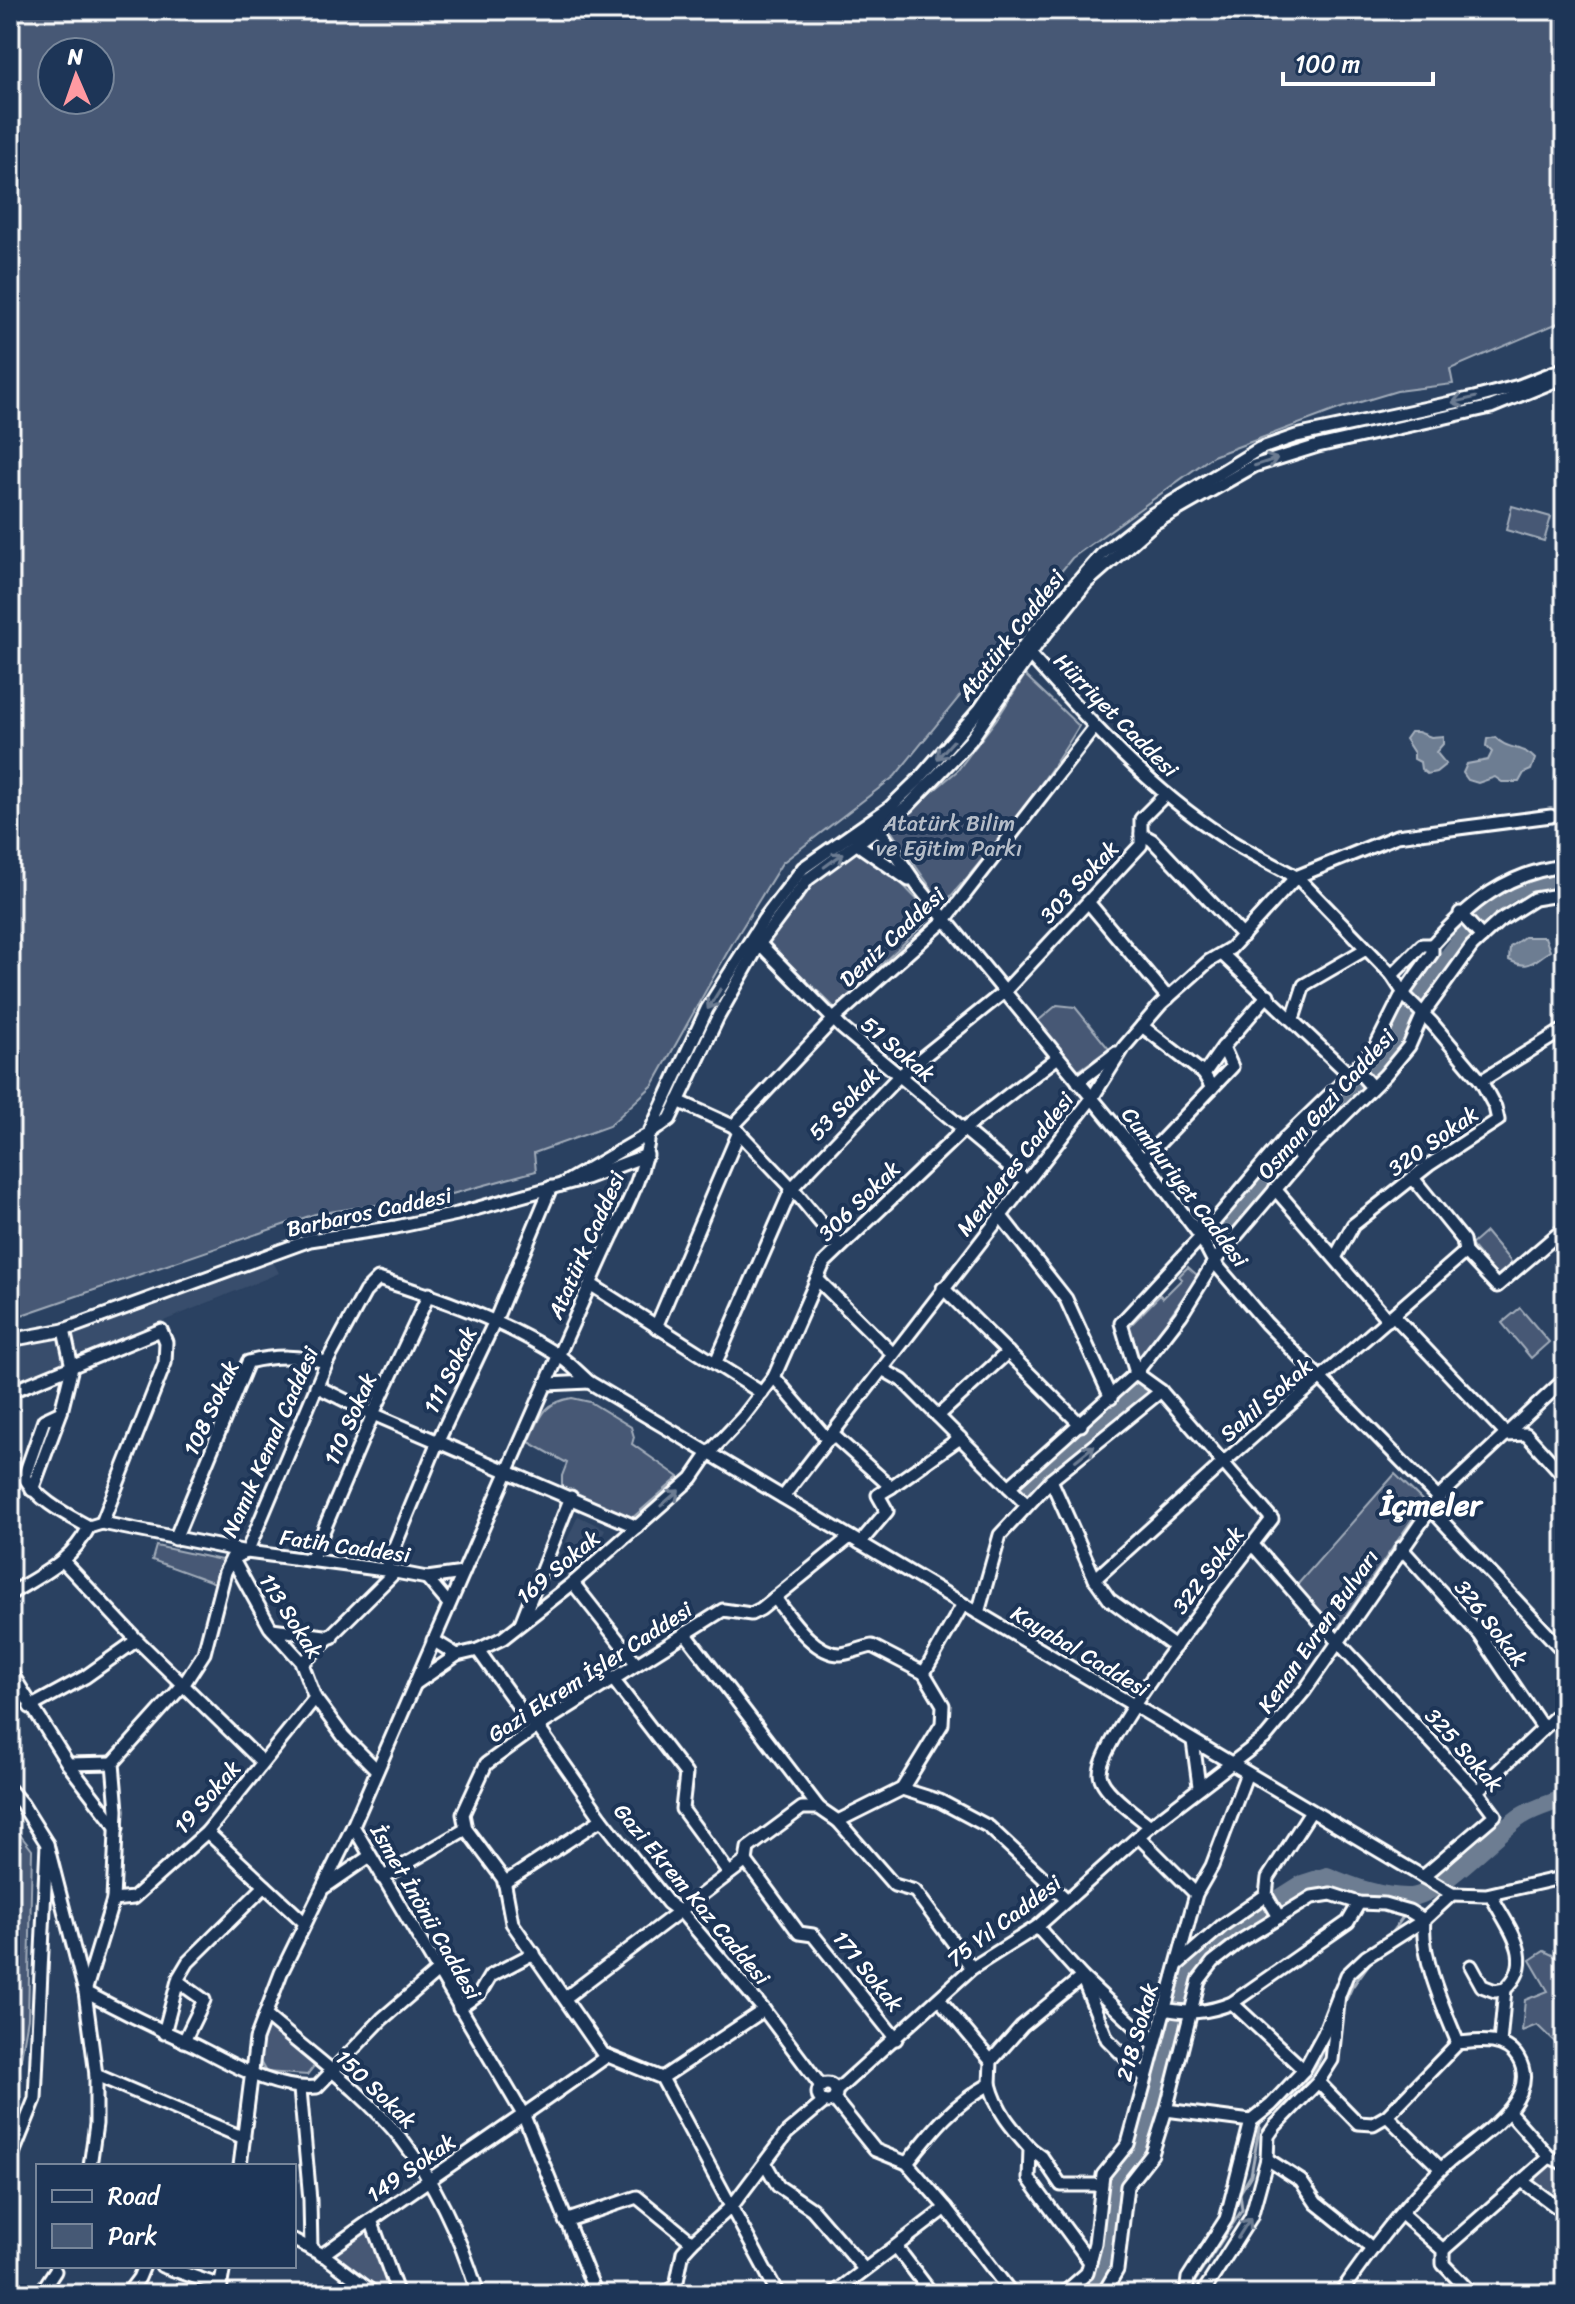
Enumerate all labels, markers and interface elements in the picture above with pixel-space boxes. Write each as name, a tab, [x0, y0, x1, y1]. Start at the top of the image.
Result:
north arrow	[36, 36, 116, 116]
scale bar	[1283, 36, 1433, 86]
text: N	[66, 37, 84, 76]
text: 100 m	[1295, 43, 1360, 85]
one-way arrow	[1452, 393, 1478, 408]
one-way arrow	[1254, 454, 1279, 469]
street label: Atatürk Caddesi	[946, 560, 1076, 710]
street label: Hürriyet Caddesi	[1044, 643, 1189, 788]
one-way arrow	[937, 740, 955, 760]
park label: Atatürk Bilim ve Eğitim Parkı	[876, 804, 1022, 868]
street label: 303 Sokak	[1030, 831, 1129, 933]
one-way arrow	[823, 852, 845, 868]
street label: Deniz Caddesi	[830, 876, 955, 997]
one-way arrow	[705, 987, 722, 1009]
street label: 51 Sokak	[852, 1006, 944, 1092]
street label: Osman Gazi Caddesi	[1247, 1019, 1405, 1189]
street label: 53 Sokak	[798, 1058, 890, 1150]
street label: Menderes Caddesi	[946, 1082, 1085, 1245]
street label: 320 Sokak	[1379, 1095, 1487, 1187]
street label: Cumhuriyet Caddesi	[1111, 1098, 1259, 1277]
street label: 306 Sokak	[808, 1151, 910, 1251]
street label: Atatürk Caddesi	[536, 1164, 636, 1326]
street label: Barbaros Caddesi	[283, 1175, 456, 1249]
street label: 111 Sokak	[412, 1319, 488, 1421]
street label: Namık Kemal Caddesi	[210, 1339, 330, 1544]
street label: Sahil Sokak	[1210, 1348, 1322, 1452]
street label: 108 Sokak	[172, 1353, 250, 1462]
street label: 110 Sokak	[312, 1366, 388, 1472]
one-way arrow	[1074, 1444, 1095, 1461]
district label: İçmeler	[1378, 1478, 1483, 1532]
one-way arrow	[660, 1489, 680, 1507]
street label: 322 Sokak	[1162, 1517, 1255, 1623]
street label: Fatih Caddesi	[277, 1518, 414, 1575]
street label: 169 Sokak	[507, 1520, 609, 1614]
street label: Kenan Evren Bulvarı	[1247, 1541, 1389, 1721]
street label: 113 Sokak	[248, 1565, 334, 1667]
street label: 326 Sokak	[1444, 1571, 1538, 1676]
street label: Gazi Ekrem İşler Caddesi	[480, 1590, 701, 1753]
street label: Kayabal Caddesi	[1003, 1594, 1158, 1708]
street label: 325 Sokak	[1415, 1699, 1513, 1802]
street label: 19 Sokak	[163, 1751, 251, 1843]
street label: Gazi Ekrem Kaz Caddesi	[604, 1794, 781, 1995]
street label: İsmet İnönü Caddesi	[359, 1816, 493, 2008]
street label: 75 Yıl Caddesi	[938, 1864, 1071, 1978]
street label: 171 Sokak	[822, 1921, 914, 2021]
street label: 218 Sokak	[1104, 1978, 1170, 2086]
street label: 150 Sokak	[326, 2040, 426, 2139]
street label: 149 Sokak	[358, 2123, 464, 2213]
legend	[36, 2164, 296, 2268]
text: Road	[108, 2175, 162, 2217]
text: Park	[108, 2215, 157, 2257]
one-way arrow	[1236, 2217, 1252, 2240]

